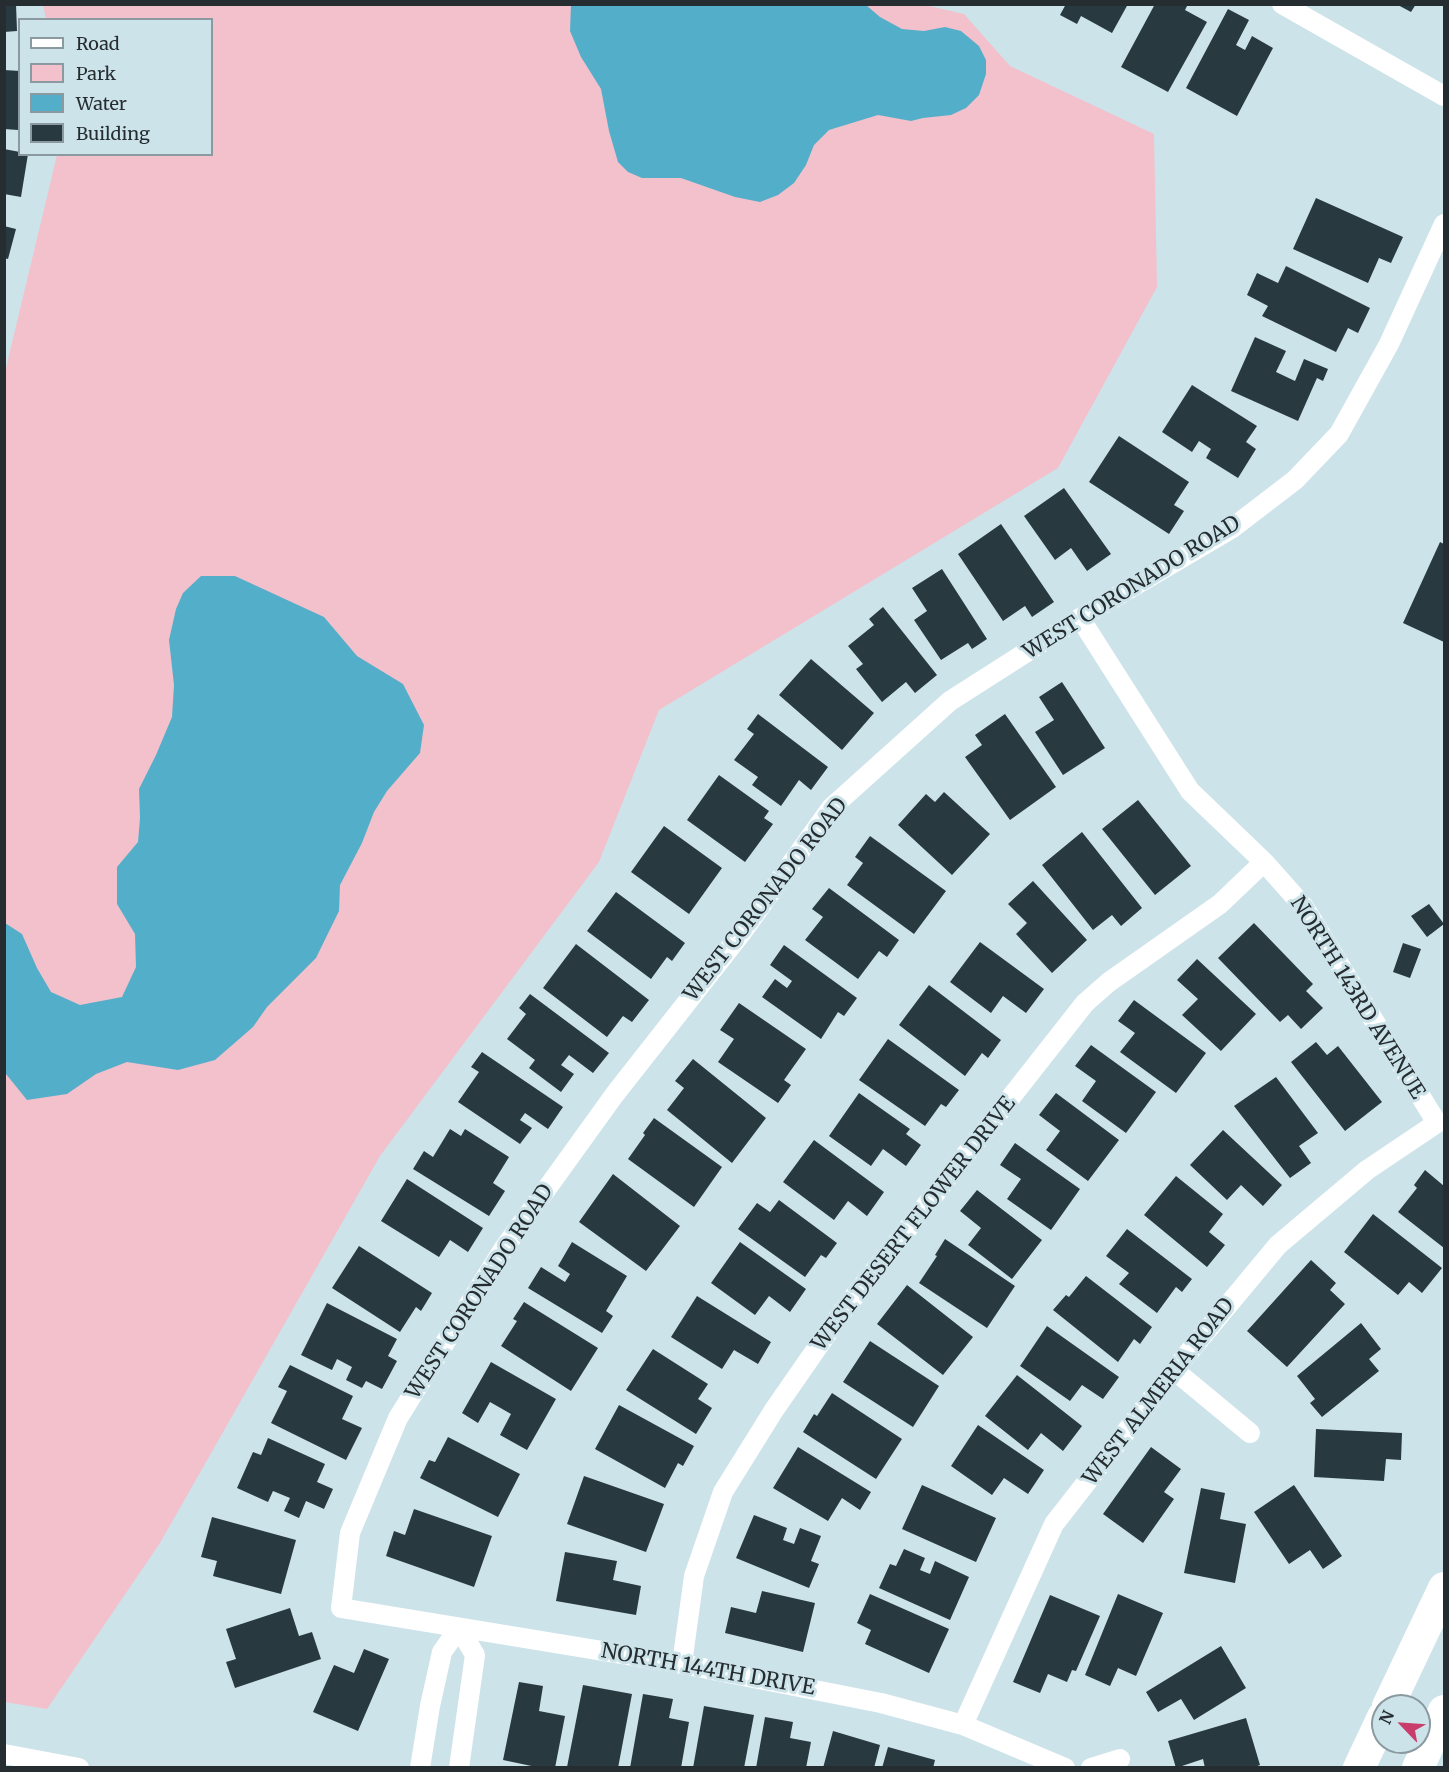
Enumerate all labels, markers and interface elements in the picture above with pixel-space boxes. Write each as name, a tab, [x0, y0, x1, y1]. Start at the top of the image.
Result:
legend	[18, 18, 213, 156]
text: Road	[76, 32, 120, 55]
text: Park	[76, 62, 116, 85]
text: Water	[76, 92, 127, 115]
text: Building	[76, 122, 150, 145]
street label: WEST CORONADO ROAD	[1019, 511, 1245, 665]
street label: WEST CORONADO ROAD	[679, 793, 853, 1007]
street label: NORTH 143RD AVENUE	[1284, 892, 1430, 1104]
street label: WEST DESERT FLOWER DRIVE	[807, 1092, 1021, 1356]
street label: WEST CORONADO ROAD	[401, 1180, 559, 1404]
street label: WEST ALMERIA ROAD	[1078, 1293, 1240, 1491]
street label: NORTH 144TH DRIVE	[599, 1639, 817, 1701]
north arrow	[1371, 1694, 1431, 1754]
text: N	[1375, 1707, 1398, 1727]

